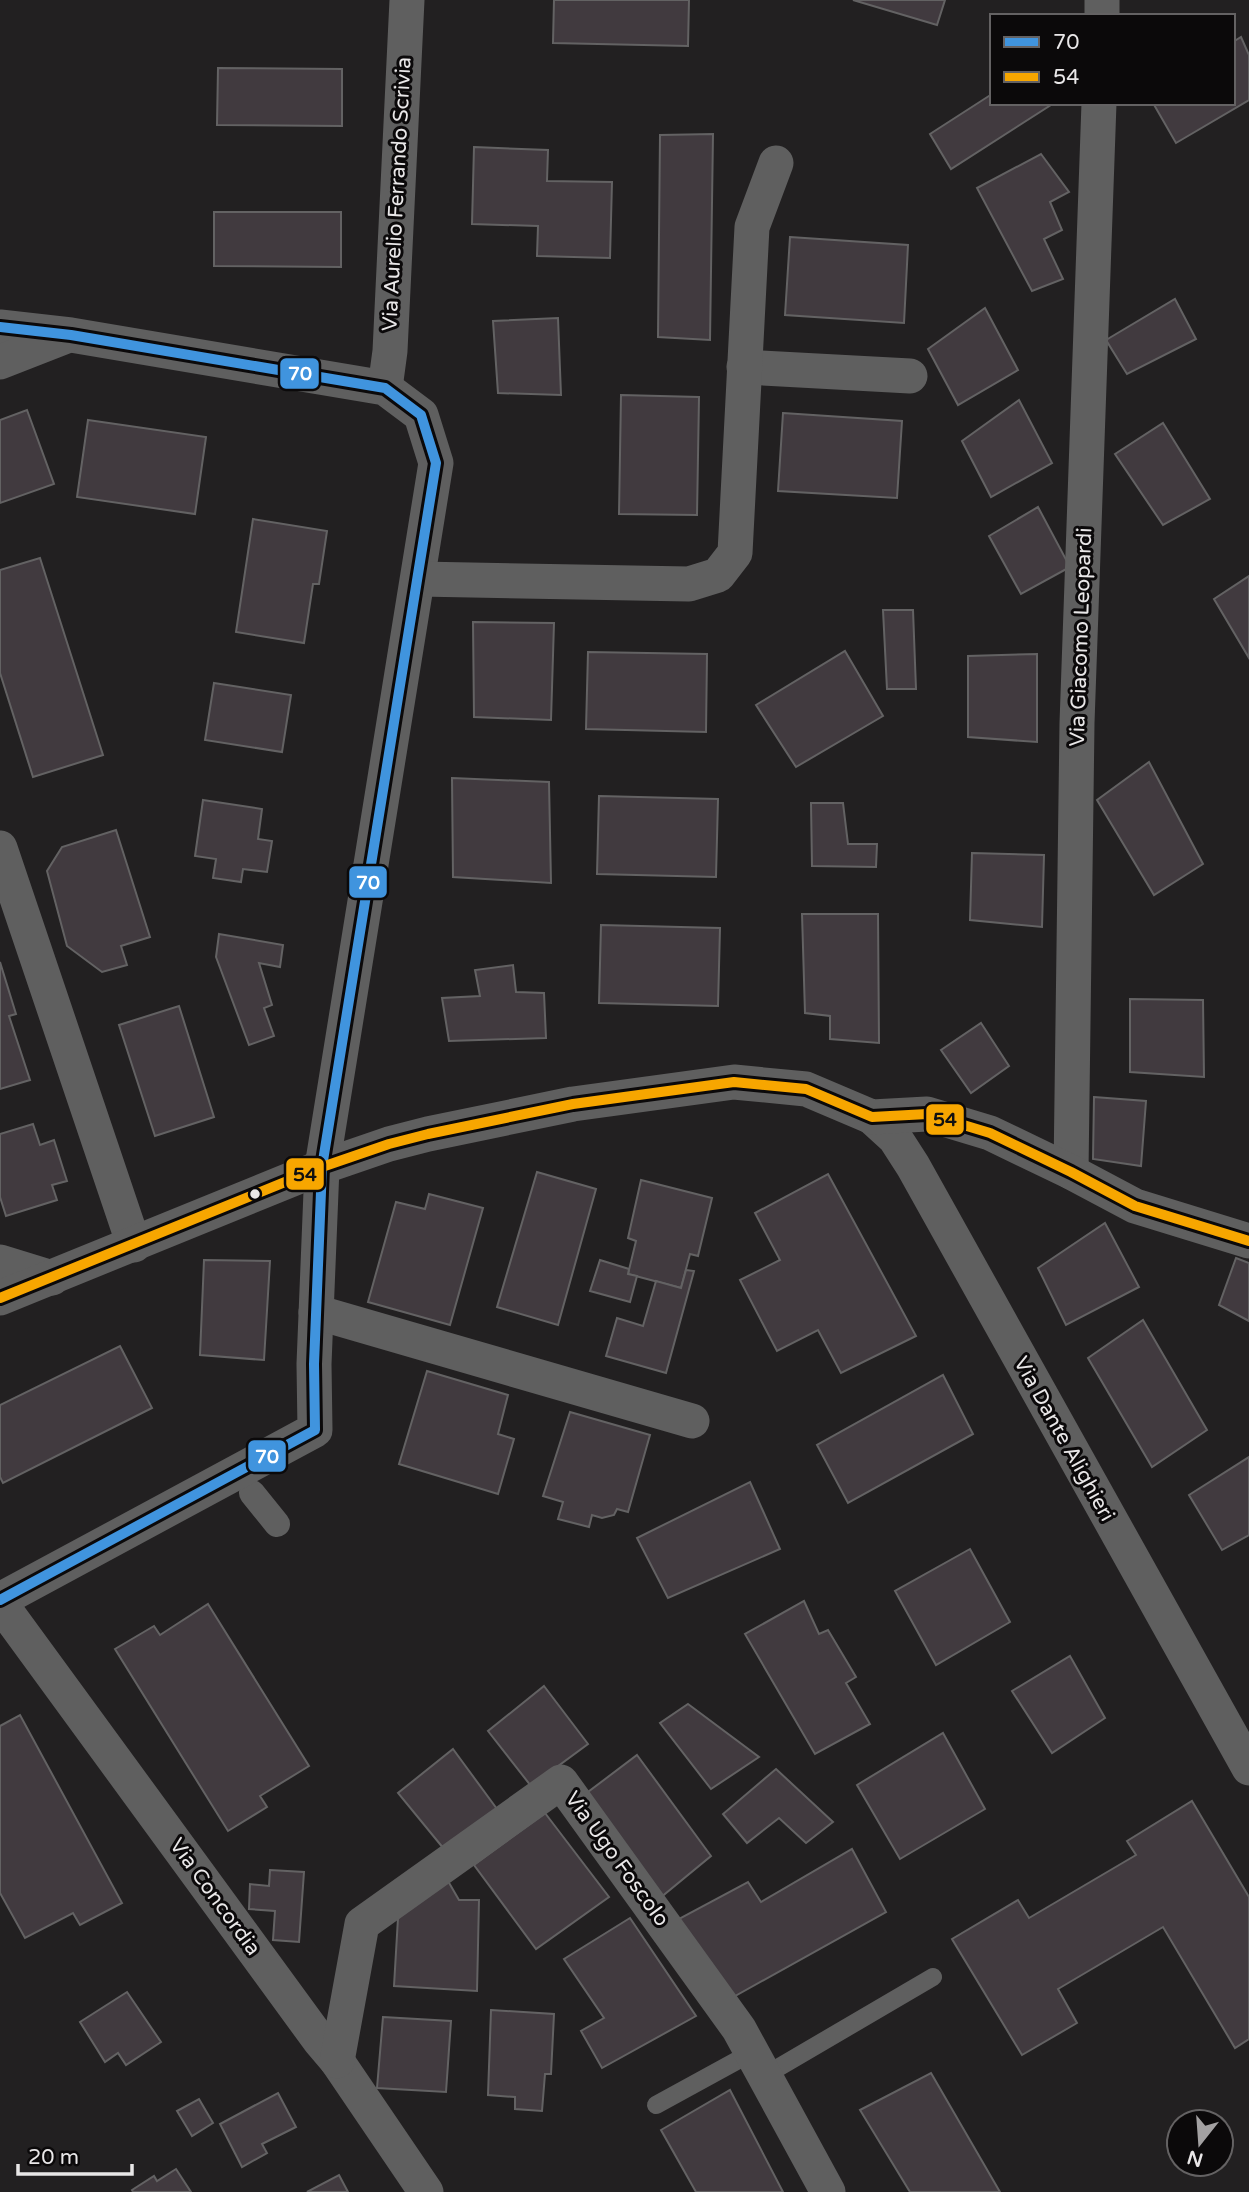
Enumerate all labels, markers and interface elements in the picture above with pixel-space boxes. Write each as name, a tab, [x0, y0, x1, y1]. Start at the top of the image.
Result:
legend	[990, 14, 1235, 105]
text: 70	[1053, 30, 1079, 55]
street label: Via Aurelio Ferrando Scrivia	[377, 56, 417, 332]
text: 54	[1053, 65, 1079, 90]
line badge: 70	[279, 357, 320, 390]
text: 70	[288, 363, 312, 385]
street label: Via Giacomo Leopardi	[1065, 527, 1097, 747]
line badge: 70	[348, 865, 388, 899]
text: 70	[356, 872, 380, 894]
line badge: 54	[925, 1103, 965, 1136]
text: 54	[933, 1109, 957, 1131]
line badge: 54	[285, 1157, 325, 1191]
text: 54	[293, 1164, 317, 1186]
unlabelled marker	[248, 1187, 262, 1201]
street label: Via Dante Alighieri	[1008, 1352, 1120, 1526]
line badge: 70	[247, 1439, 287, 1473]
text: 70	[255, 1446, 279, 1468]
street label: Via Ugo Foscolo	[560, 1787, 674, 1931]
street label: Via Concordia	[164, 1834, 266, 1960]
north arrow	[1165, 2108, 1235, 2178]
scale bar	[18, 2132, 131, 2176]
text: 20 m	[28, 2145, 79, 2170]
text: N	[1185, 2146, 1206, 2171]

